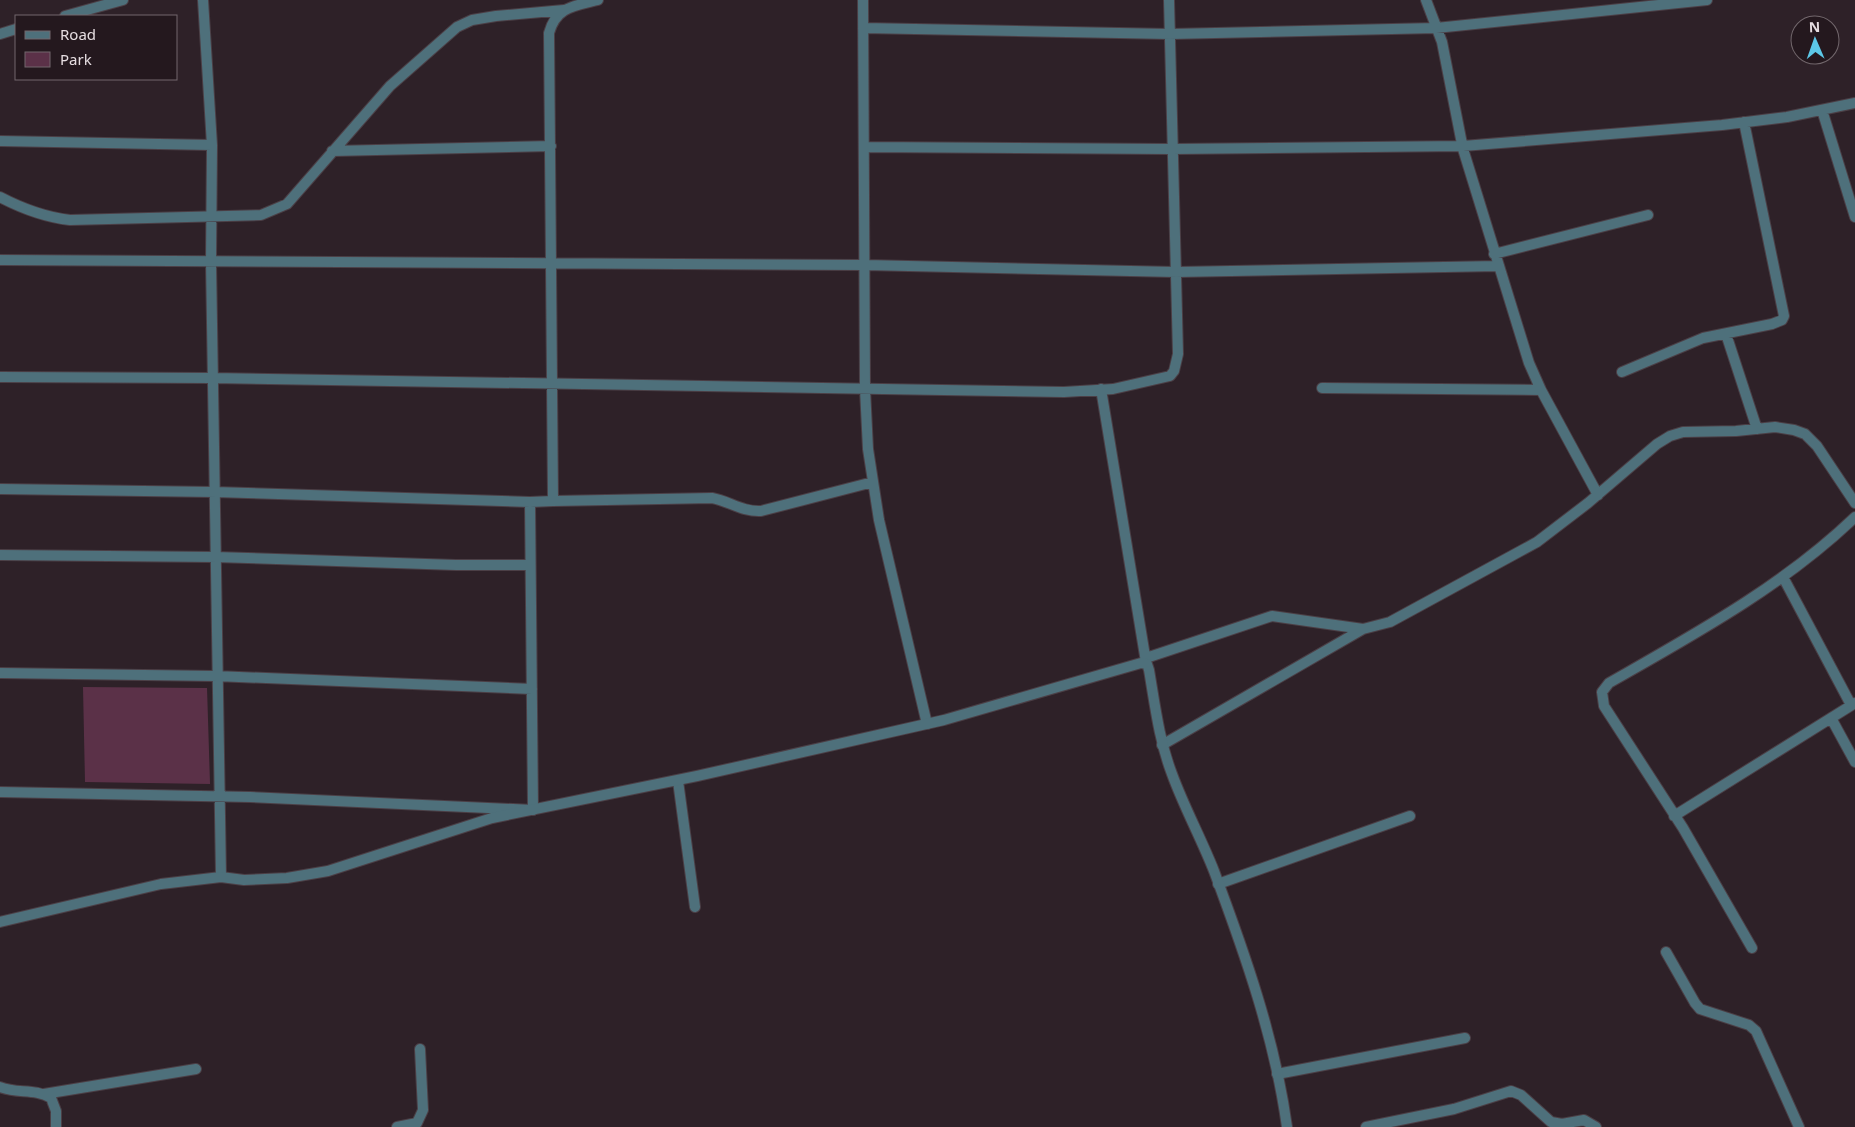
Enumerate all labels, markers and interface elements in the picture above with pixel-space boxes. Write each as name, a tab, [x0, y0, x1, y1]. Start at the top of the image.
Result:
legend	[15, 15, 178, 80]
north arrow	[1790, 15, 1840, 65]
text: N	[1809, 17, 1821, 36]
text: Road	[60, 24, 96, 44]
text: Park	[60, 49, 92, 69]

